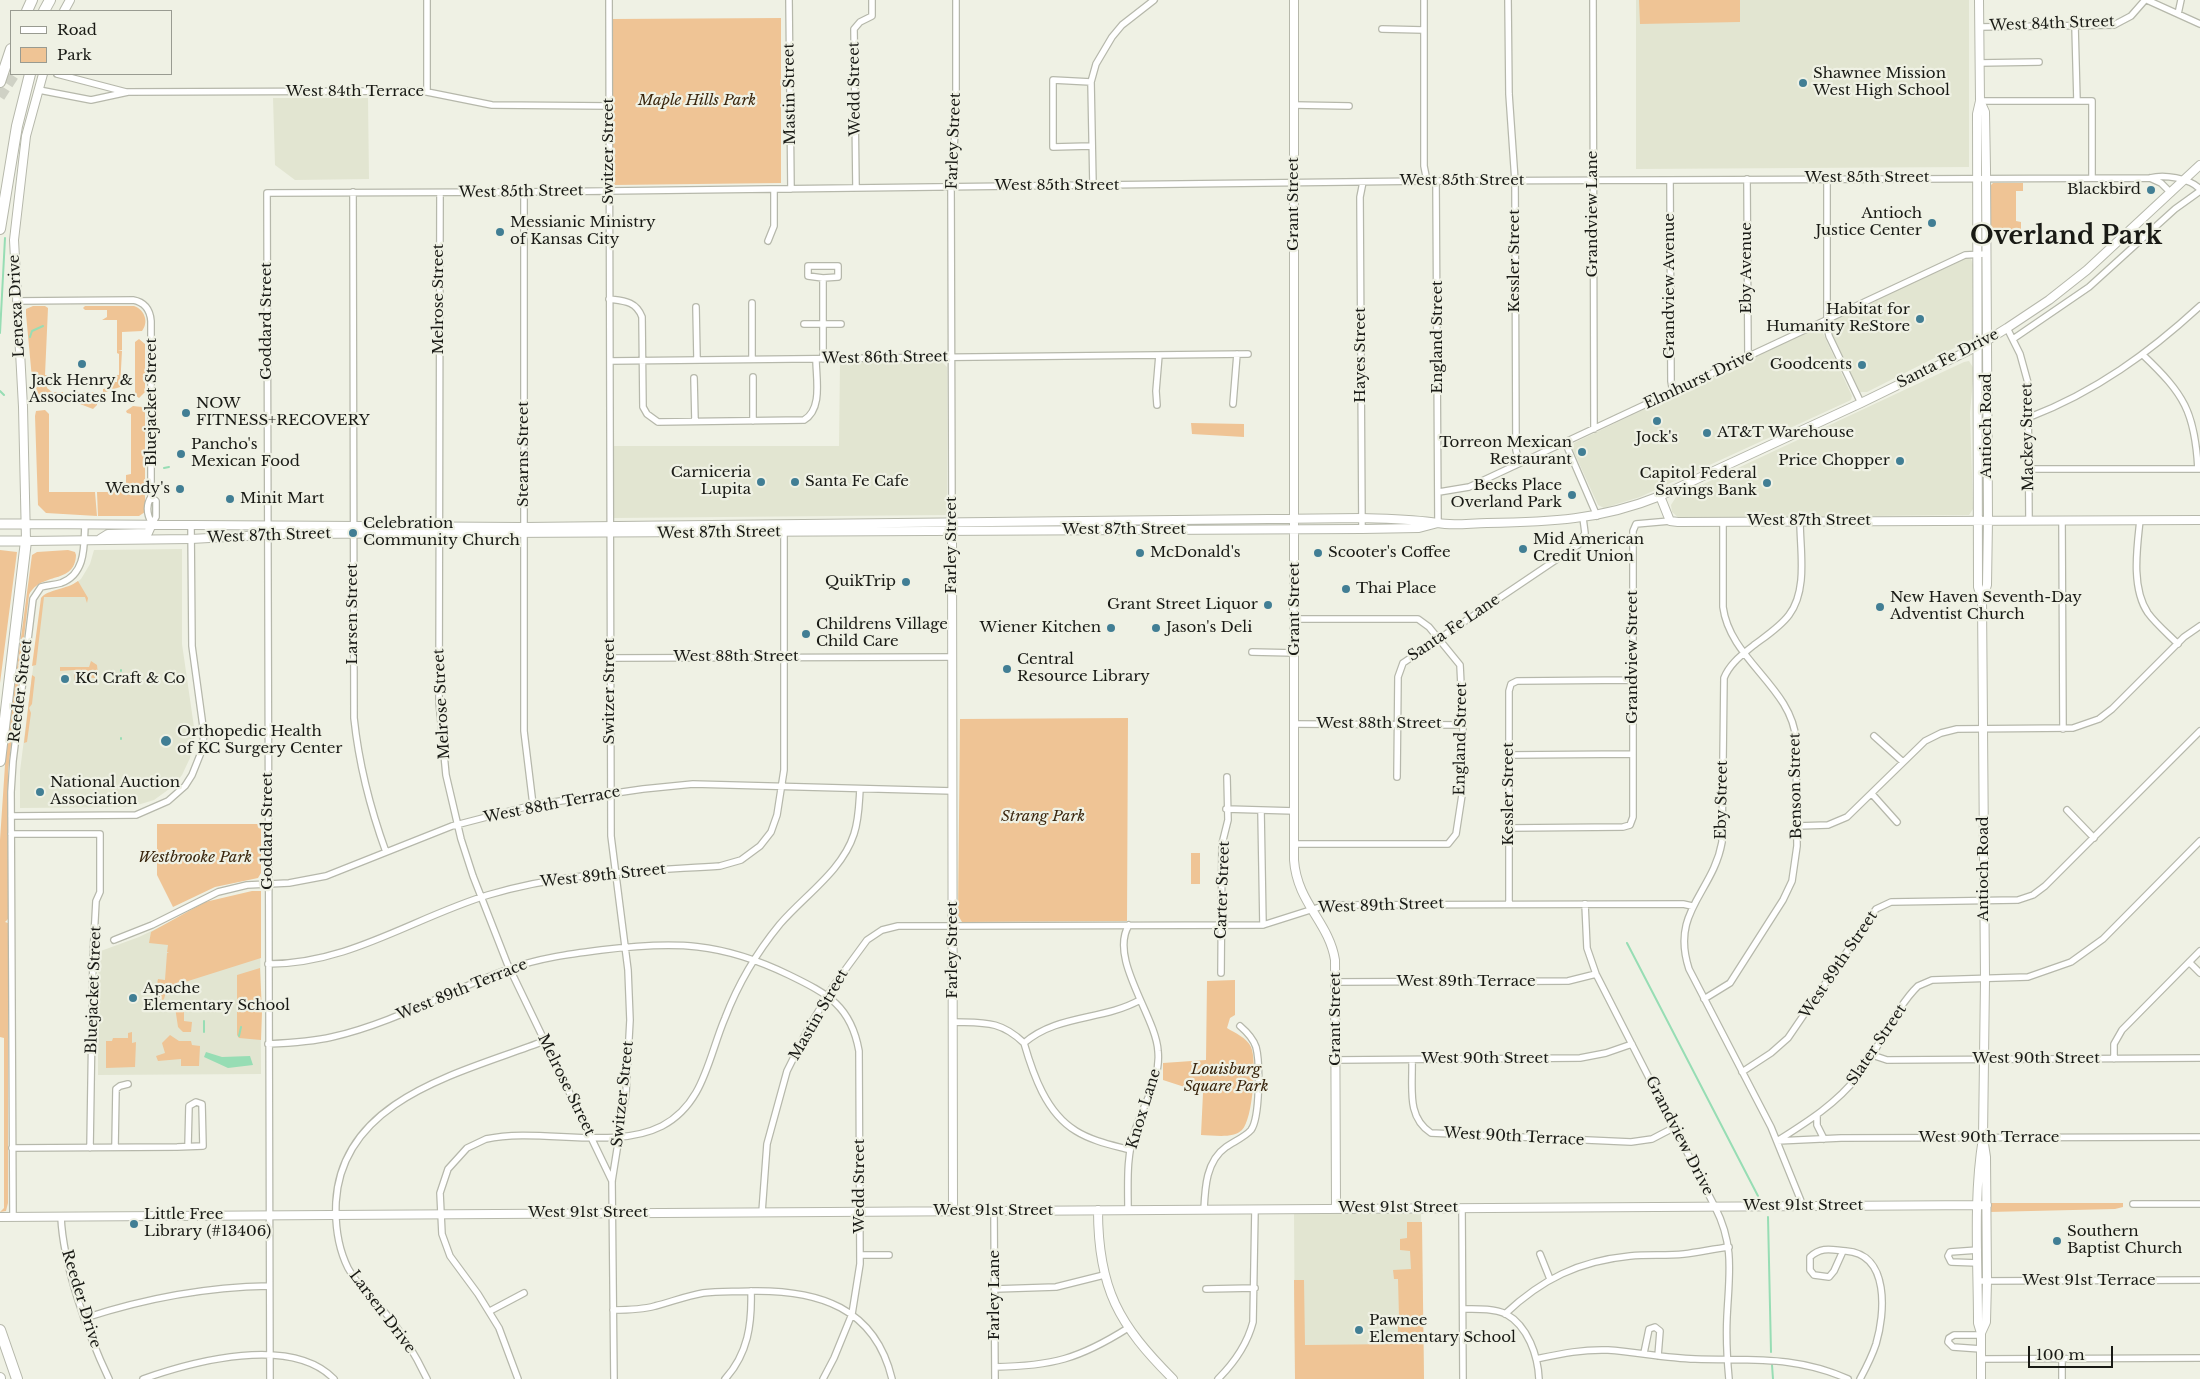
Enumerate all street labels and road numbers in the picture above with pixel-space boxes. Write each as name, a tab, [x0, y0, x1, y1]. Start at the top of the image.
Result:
street label: West 84th Street	[1989, 13, 2115, 35]
street label: Wedd Street	[845, 41, 865, 137]
street label: Mastin Street	[780, 43, 800, 145]
street label: West 84th Terrace	[286, 83, 424, 101]
street label: Farley Street	[943, 92, 965, 190]
street label: Switzer Street	[600, 98, 618, 204]
street label: Grandview Lane	[1584, 151, 1602, 277]
street label: Grant Street	[1285, 157, 1303, 251]
street label: West 85th Street	[1805, 169, 1929, 187]
street label: West 85th Street	[1400, 172, 1524, 190]
street label: West 85th Street	[995, 177, 1119, 195]
street label: West 85th Street	[458, 182, 584, 202]
street label: Kessler Street	[1506, 209, 1524, 313]
street label: Grandview Avenue	[1661, 213, 1679, 359]
street label: Eby Avenue	[1738, 222, 1756, 314]
street label: Melrose Street	[430, 243, 448, 355]
street label: Lenexa Drive	[5, 254, 29, 358]
street label: Goddard Street	[258, 262, 276, 380]
street label: England Street	[1429, 280, 1447, 394]
street label: Hayes Street	[1352, 307, 1370, 403]
street label: Santa Fe Drive	[1894, 326, 2002, 392]
street label: Bluejacket Street	[143, 338, 161, 466]
street label: Elmhurst Drive	[1641, 347, 1757, 413]
street label: West 86th Street	[822, 348, 948, 368]
street label: Antioch Road	[1978, 373, 1996, 479]
street label: Mackey Street	[2018, 382, 2038, 492]
street label: Stearns Street	[515, 401, 533, 507]
street label: Farley Street	[943, 496, 961, 594]
street label: West 87th Street	[1747, 512, 1871, 530]
street label: West 87th Street	[1062, 521, 1186, 539]
street label: West 87th Street	[657, 523, 781, 543]
street label: West 87th Street	[207, 525, 331, 547]
street label: Grant Street	[1286, 562, 1304, 656]
street label: Larsen Street	[344, 563, 362, 665]
street label: Grandview Street	[1624, 590, 1642, 724]
street label: Santa Fe Lane	[1405, 591, 1503, 665]
street label: Reeder Street	[6, 638, 36, 744]
street label: Switzer Street	[601, 638, 619, 744]
street label: Melrose Street	[430, 648, 454, 760]
street label: West 88th Street	[673, 648, 799, 666]
street label: England Street	[1451, 682, 1471, 796]
street label: West 88th Street	[1316, 715, 1442, 733]
street label: Benson Street	[1786, 732, 1806, 840]
street label: Kessler Street	[1500, 742, 1518, 846]
street label: Eby Street	[1712, 760, 1732, 840]
street label: Goddard Street	[259, 772, 277, 890]
street label: West 88th Terrace	[482, 783, 622, 827]
street label: Antioch Road	[1975, 816, 1993, 922]
street label: Carter Street	[1212, 841, 1234, 939]
street label: West 89th Street	[539, 860, 667, 892]
street label: West 89th Street	[1318, 895, 1444, 917]
street label: Farley Street	[944, 901, 962, 999]
street label: West 89th Street	[1796, 908, 1882, 1022]
street label: Bluejacket Street	[83, 926, 105, 1054]
street label: West 89th Terrace	[394, 956, 530, 1024]
street label: Mastin Street	[786, 966, 852, 1064]
street label: Grant Street	[1327, 972, 1345, 1066]
street label: West 89th Terrace	[1396, 973, 1536, 991]
street label: Slater Street	[1843, 1001, 1911, 1089]
street label: Melrose Street	[534, 1031, 598, 1139]
street label: Switzer Street	[608, 1040, 638, 1148]
street label: West 90th Street	[1421, 1050, 1549, 1068]
street label: West 90th Street	[1972, 1050, 2100, 1068]
street label: Knox Lane	[1123, 1067, 1165, 1151]
street label: Grandview Drive	[1641, 1073, 1717, 1199]
street label: West 90th Terrace	[1443, 1124, 1585, 1150]
street label: West 90th Terrace	[1919, 1129, 2059, 1147]
street label: Wedd Street	[851, 1139, 869, 1233]
street label: West 91st Street	[1743, 1197, 1863, 1215]
street label: West 91st Street	[1338, 1199, 1458, 1217]
street label: West 91st Street	[933, 1202, 1053, 1220]
street label: West 91st Street	[528, 1204, 648, 1222]
street label: Reeder Drive	[57, 1248, 105, 1350]
street label: Farley Lane	[986, 1250, 1004, 1340]
street label: Larsen Drive	[345, 1267, 419, 1357]
street label: West 91st Terrace	[2022, 1272, 2156, 1290]

